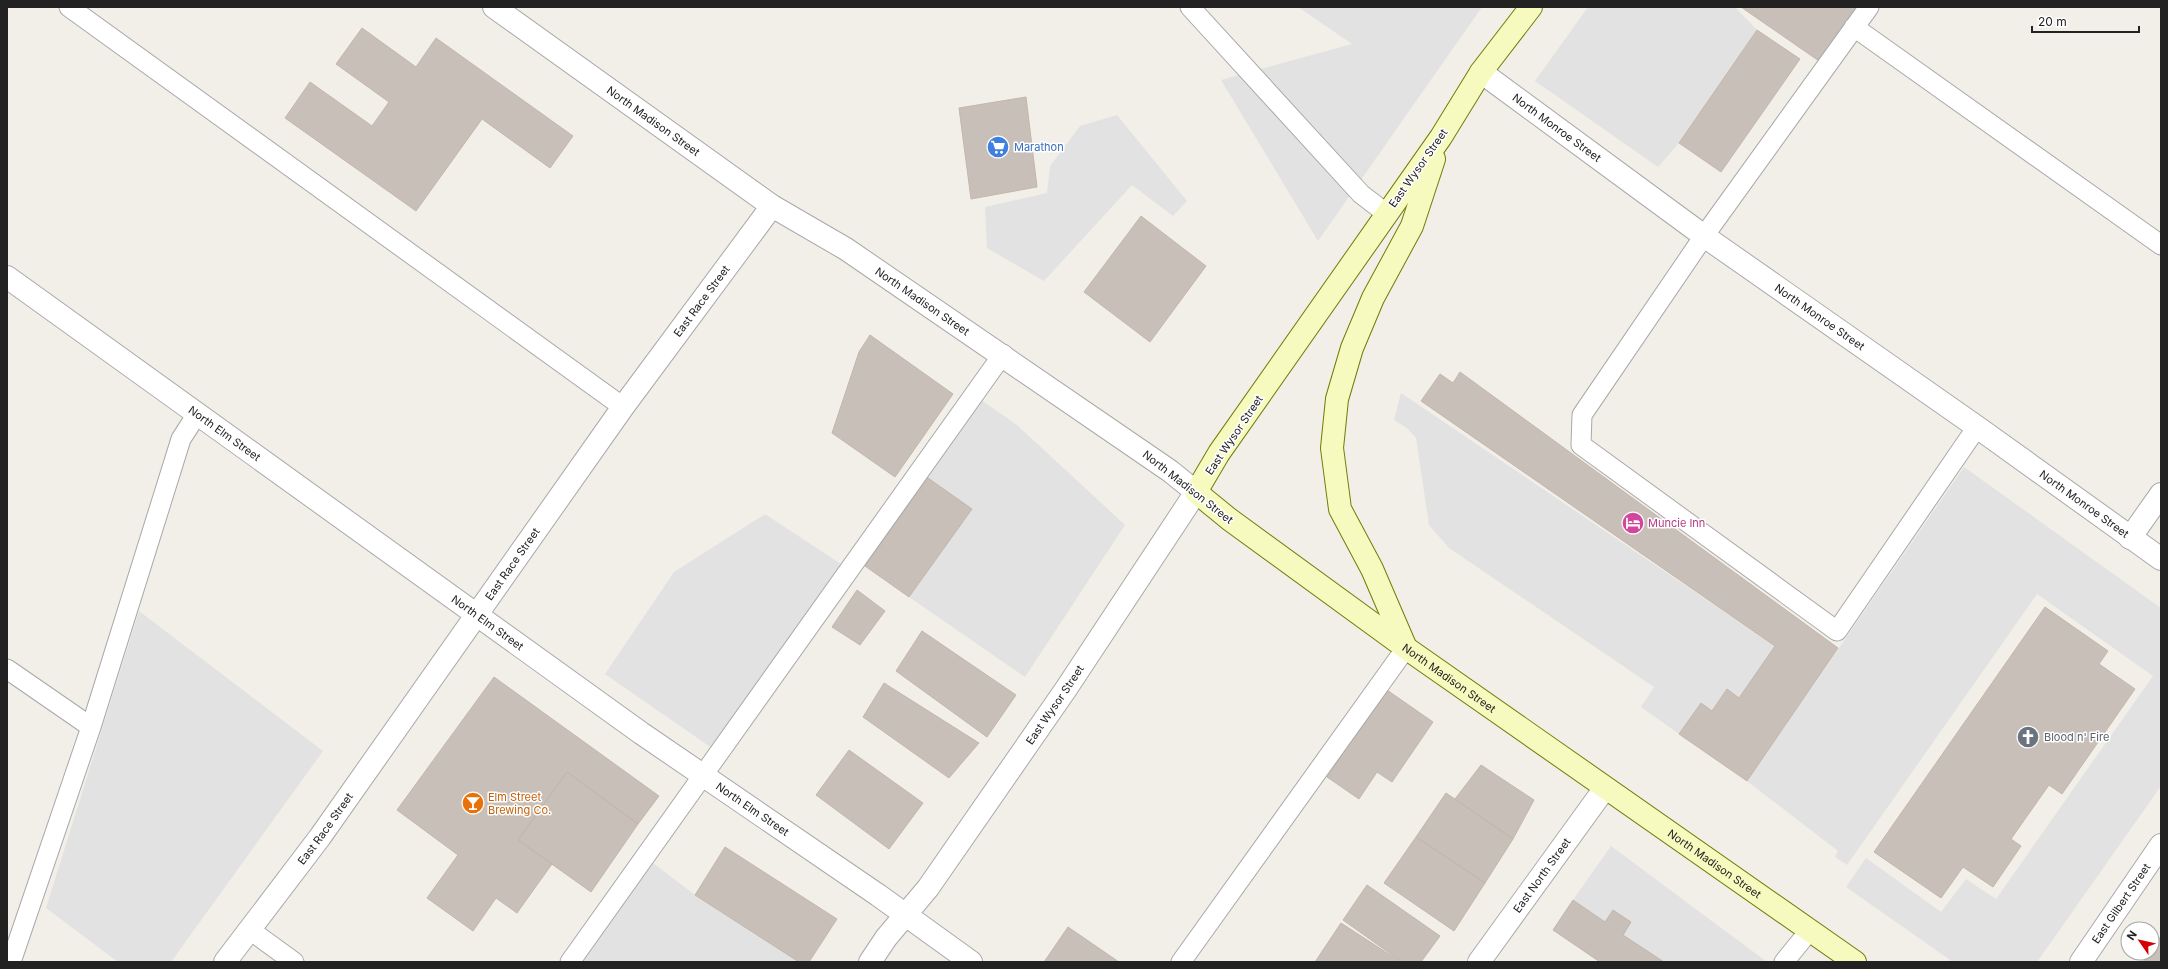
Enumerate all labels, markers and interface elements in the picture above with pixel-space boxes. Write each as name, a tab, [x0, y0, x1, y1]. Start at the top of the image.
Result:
scale bar	[2032, 8, 2139, 34]
text: 20 m	[2038, 14, 2067, 29]
street label: North Madison Street	[604, 83, 703, 159]
street label: North Monroe Street	[1510, 90, 1604, 165]
street label: East Wysor Street	[1386, 126, 1451, 210]
supermarket icon: Marathon	[985, 134, 1011, 160]
place label: Marathon	[1014, 140, 1064, 154]
street label: East Race Street	[671, 262, 733, 339]
street label: North Madison Street	[873, 264, 972, 339]
street label: North Monroe Street	[1772, 281, 1868, 353]
street label: East Wysor Street	[1202, 392, 1266, 477]
street label: North Elm Street	[186, 403, 264, 464]
street label: North Madison Street	[1140, 447, 1236, 527]
street label: North Monroe Street	[2037, 467, 2132, 541]
hotel icon: Muncie Inn	[1620, 510, 1646, 536]
place label: Muncie Inn	[1648, 516, 1705, 530]
street label: East Race Street	[482, 525, 543, 603]
street label: North Elm Street	[449, 592, 527, 654]
street label: North Madison Street	[1400, 641, 1499, 716]
street label: East Wysor Street	[1023, 662, 1087, 747]
church icon: Blood n' Fire	[2015, 724, 2041, 750]
place label: Blood n' Fire	[2044, 730, 2109, 744]
street label: North Elm Street	[713, 779, 792, 839]
street label: East Race Street	[295, 790, 356, 867]
bar icon: Elm Street Brewing Co.	[460, 790, 486, 816]
place label: Elm Street Brewing Co.	[488, 790, 551, 817]
street label: North Madison Street	[1665, 826, 1764, 902]
street label: East North Street	[1510, 835, 1574, 915]
street label: East Gilbert Street	[2089, 860, 2154, 946]
north arrow	[2120, 921, 2160, 961]
text: N	[2124, 928, 2140, 943]

